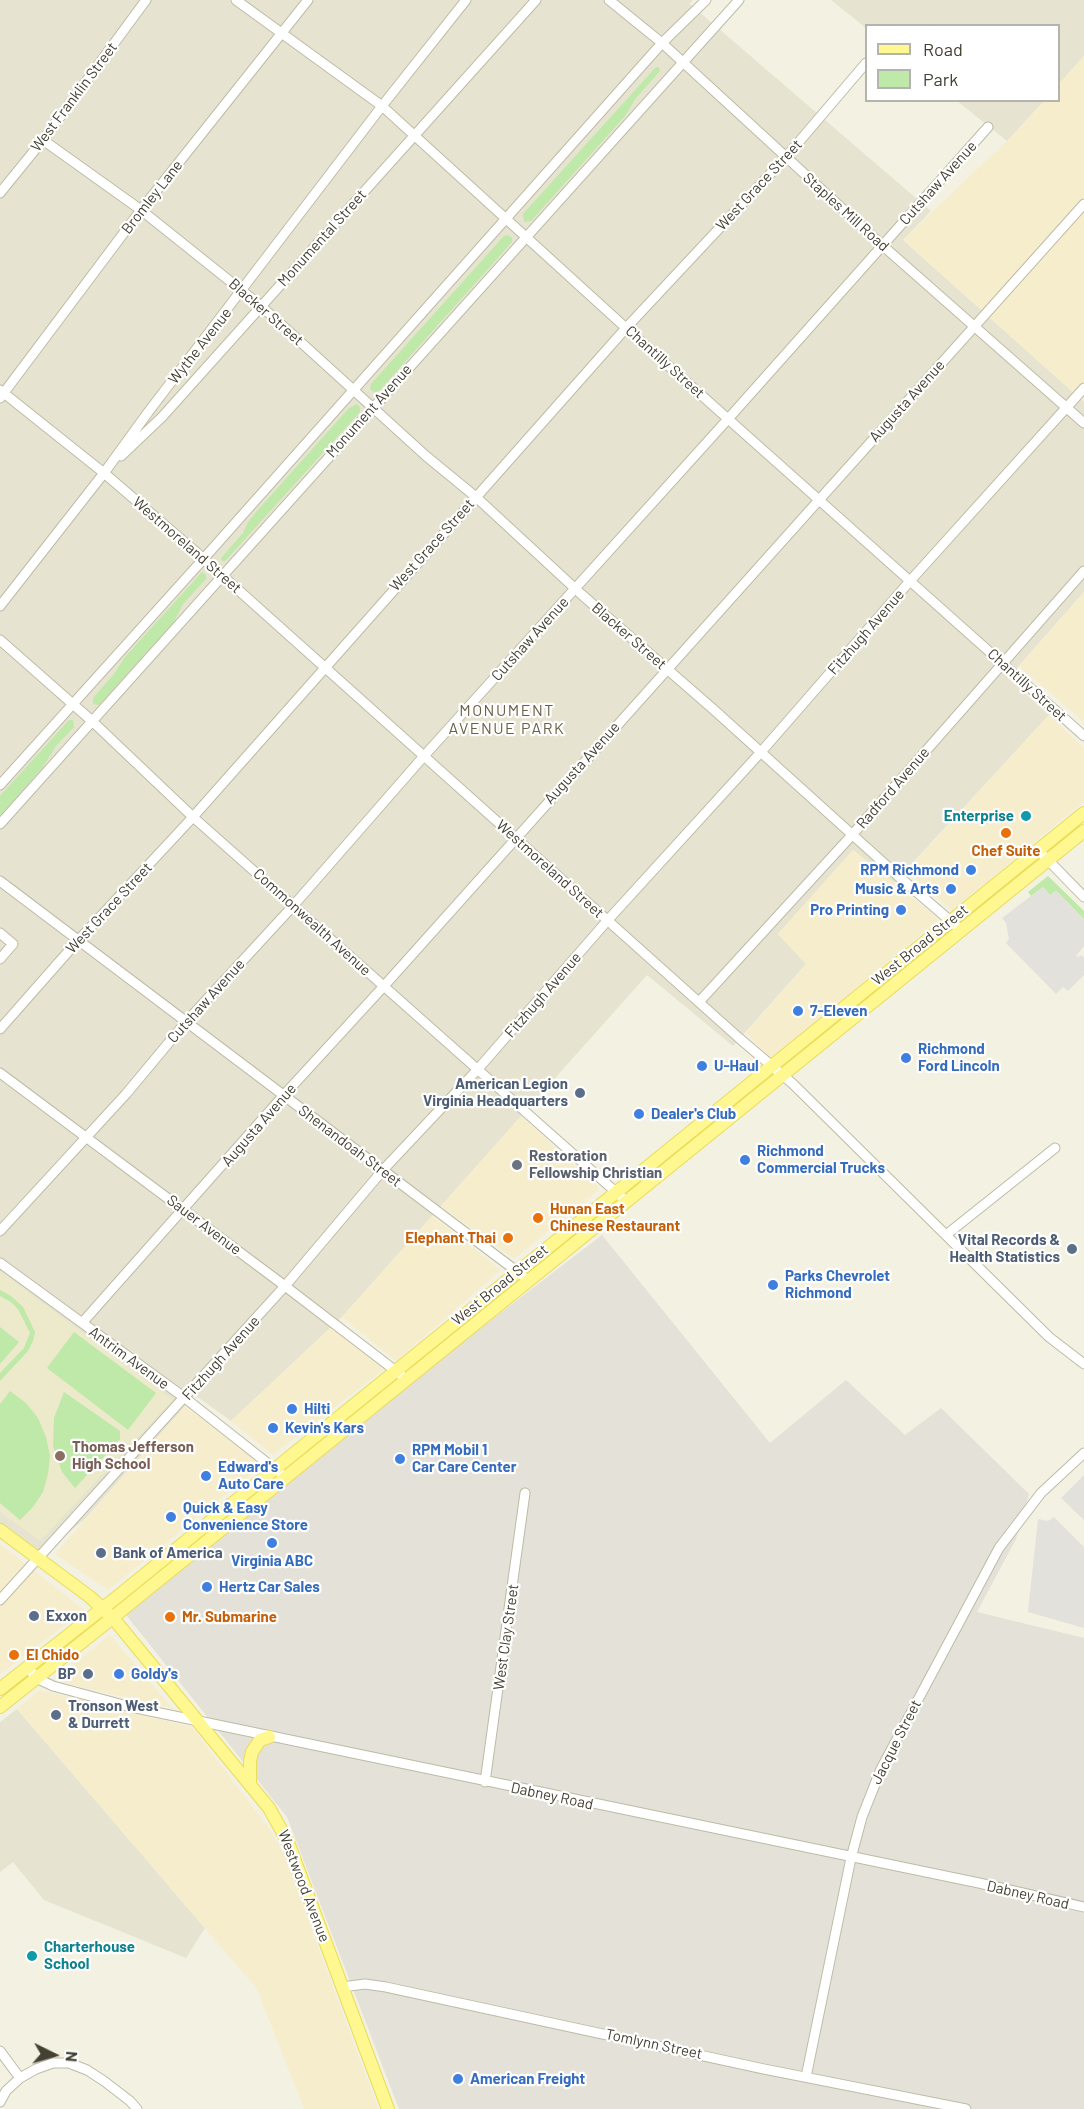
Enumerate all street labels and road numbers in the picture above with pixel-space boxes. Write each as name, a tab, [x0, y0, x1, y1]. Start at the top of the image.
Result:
street label: West Franklin Street	[27, 39, 121, 155]
street label: West Grace Street	[712, 136, 806, 234]
street label: Cutshaw Avenue	[896, 137, 980, 229]
street label: Bromley Lane	[118, 157, 186, 237]
street label: Staples Mill Road	[799, 169, 893, 255]
street label: Monumental Street	[274, 186, 370, 290]
street label: Blacker Street	[225, 275, 307, 349]
street label: Wythe Avenue	[165, 304, 235, 388]
street label: Chantilly Street	[622, 322, 708, 402]
street label: Augusta Avenue	[865, 356, 949, 446]
street label: Monument Avenue	[322, 361, 416, 461]
street label: Westmoreland Street	[129, 493, 245, 597]
street label: West Grace Street	[386, 495, 478, 595]
street label: Fitzhugh Avenue	[824, 586, 908, 678]
street label: Cutshaw Avenue	[488, 593, 572, 685]
street label: Blacker Street	[588, 599, 670, 673]
street label: Chantilly Street	[984, 645, 1070, 725]
street label: Augusta Avenue	[540, 718, 624, 808]
street label: Radford Avenue	[853, 744, 933, 832]
street label: Westmoreland Street	[493, 816, 607, 922]
street label: West Grace Street	[62, 859, 156, 957]
street label: Commonwealth Avenue	[250, 864, 374, 980]
street label: West Broad Street	[868, 901, 972, 989]
street label: Fitzhugh Avenue	[501, 949, 585, 1041]
street label: Cutshaw Avenue	[164, 955, 248, 1047]
street label: Augusta Avenue	[218, 1080, 300, 1170]
street label: Shenandoah Street	[295, 1101, 405, 1191]
street label: Sauer Avenue	[163, 1191, 245, 1259]
street label: West Broad Street	[448, 1241, 552, 1329]
street label: Fitzhugh Avenue	[178, 1312, 264, 1404]
street label: Antrim Avenue	[85, 1323, 173, 1393]
street label: West Clay Street	[490, 1583, 522, 1691]
street label: Jacque Street	[867, 1697, 925, 1787]
street label: Dabney Road	[509, 1778, 595, 1814]
street label: Westwood Avenue	[274, 1827, 334, 1945]
street label: Dabney Road	[985, 1877, 1071, 1913]
street label: Tomlynn Street	[604, 2025, 704, 2063]

